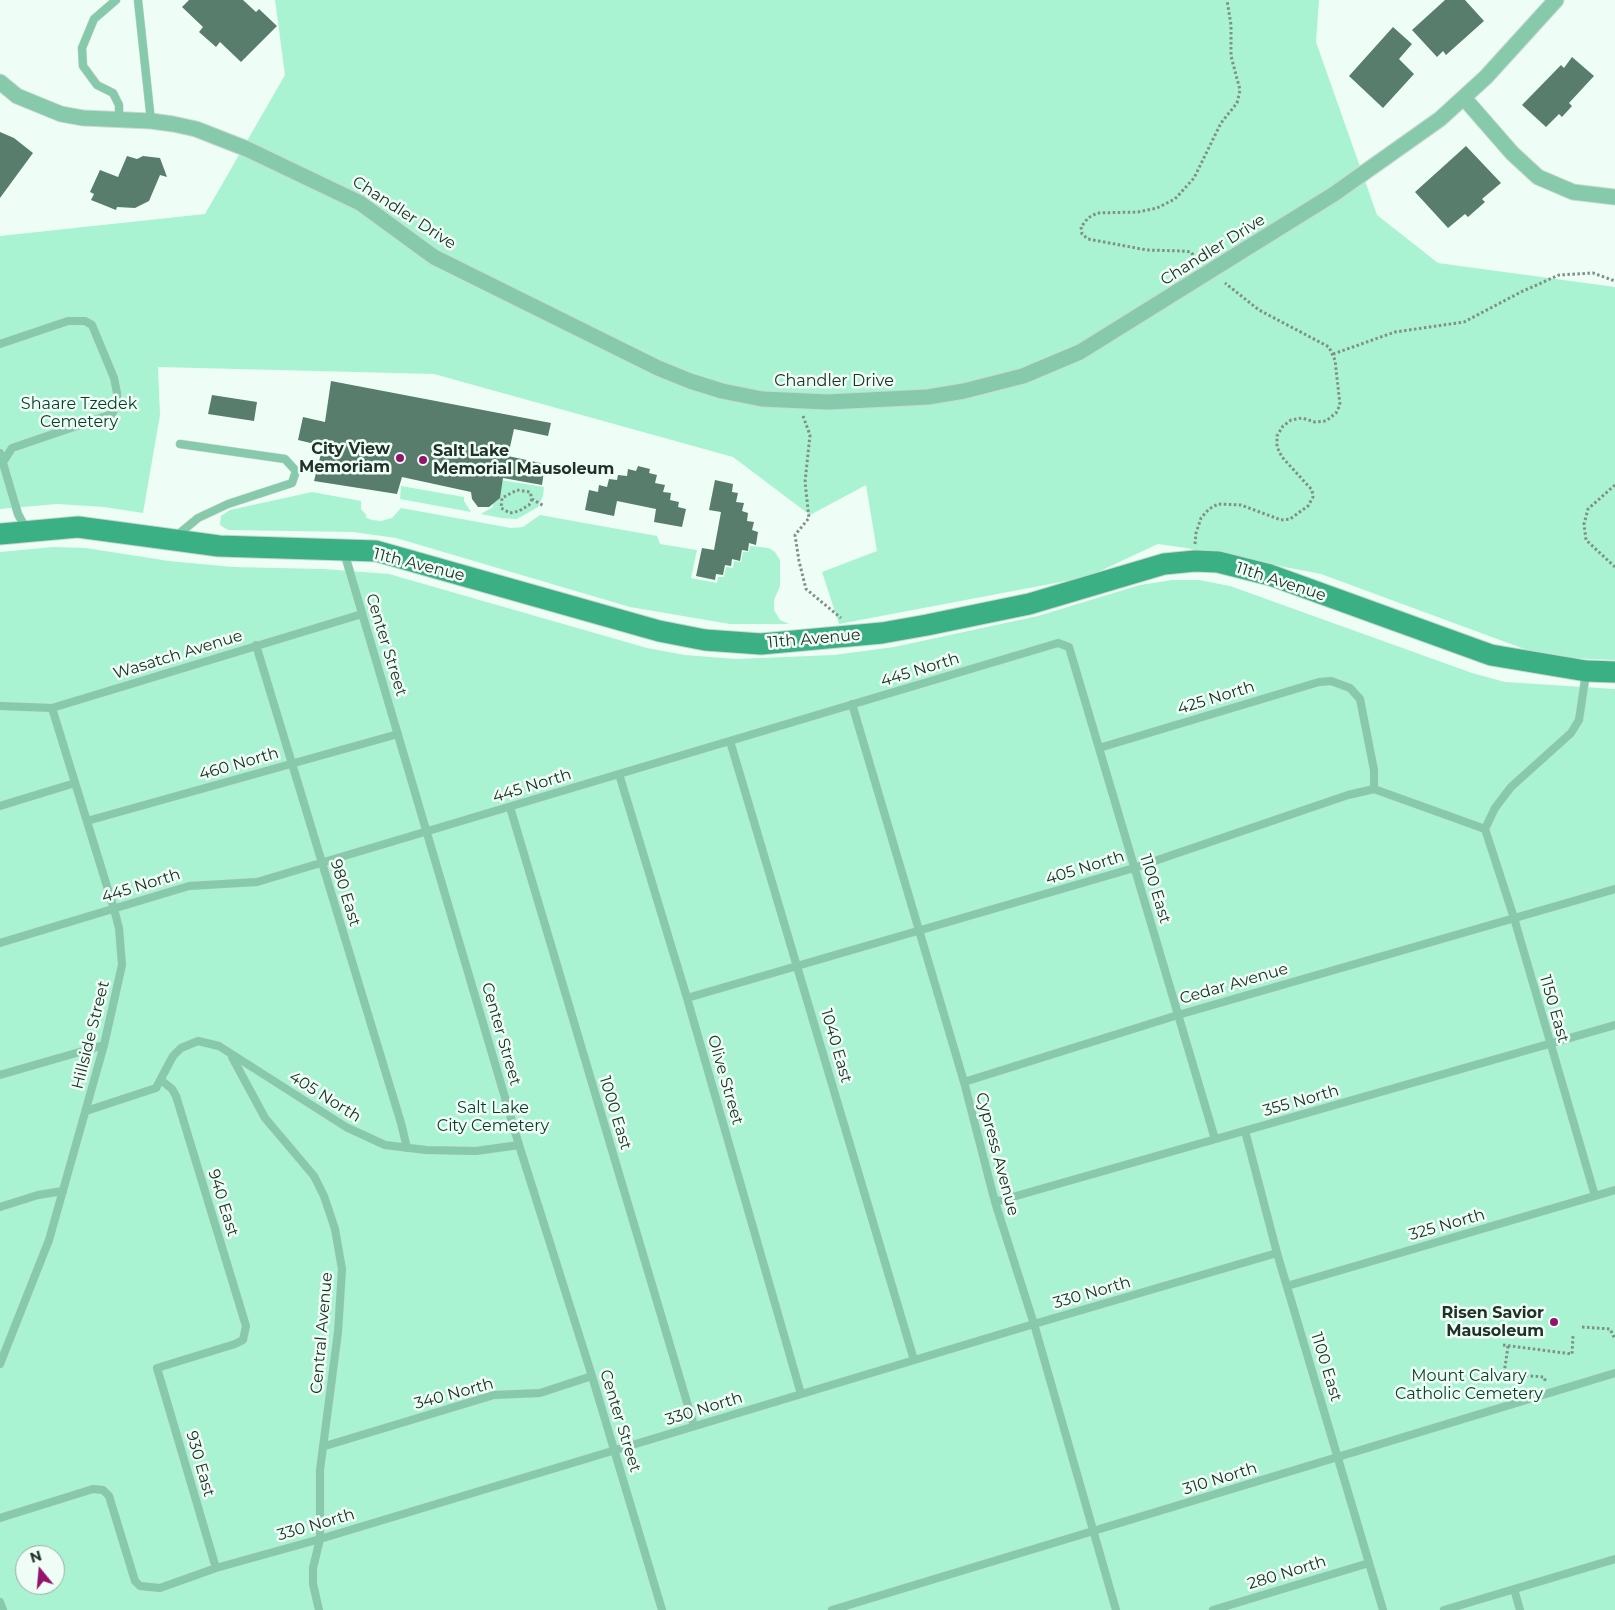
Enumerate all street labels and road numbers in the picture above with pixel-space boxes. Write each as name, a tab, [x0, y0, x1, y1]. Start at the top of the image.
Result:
street label: Chandler Drive	[349, 172, 459, 254]
street label: Chandler Drive	[1157, 210, 1269, 290]
street label: Chandler Drive	[774, 371, 894, 391]
street label: 11th Avenue	[371, 544, 467, 586]
street label: 11th Avenue	[1234, 558, 1328, 606]
street label: Center Street	[361, 591, 411, 699]
street label: 11th Avenue	[767, 625, 861, 653]
street label: Wasatch Avenue	[111, 626, 245, 684]
street label: 445 North	[878, 649, 962, 691]
street label: 425 North	[1175, 677, 1257, 719]
street label: 460 North	[197, 743, 281, 785]
street label: 445 North	[490, 765, 574, 807]
street label: 405 North	[1043, 847, 1127, 889]
street label: 1100 East	[1135, 852, 1175, 926]
street label: 980 East	[326, 857, 364, 929]
street label: 445 North	[99, 865, 183, 907]
street label: Cedar Avenue	[1178, 959, 1290, 1009]
street label: 1150 East	[1535, 973, 1573, 1045]
street label: Hillside Street	[68, 979, 114, 1091]
street label: Center Street	[477, 980, 525, 1088]
street label: 1040 East	[816, 1007, 856, 1085]
street label: Olive Street	[703, 1033, 747, 1127]
street label: 405 North	[285, 1067, 365, 1127]
street label: 1000 East	[595, 1074, 635, 1152]
street label: 355 North	[1261, 1081, 1341, 1121]
street label: Cypress Avenue	[971, 1090, 1023, 1218]
street label: 940 East	[204, 1167, 242, 1239]
street label: 325 North	[1407, 1205, 1487, 1245]
street label: Central Avenue	[307, 1271, 337, 1395]
street label: 330 North	[1051, 1273, 1133, 1313]
street label: 1100 East	[1306, 1330, 1346, 1404]
street label: Center Street	[595, 1367, 645, 1475]
street label: 340 North	[412, 1374, 496, 1414]
street label: 330 North	[663, 1388, 745, 1430]
street label: 930 East	[181, 1429, 219, 1499]
street label: 310 North	[1181, 1459, 1259, 1499]
street label: 330 North	[275, 1505, 357, 1545]
street label: 280 North	[1245, 1552, 1329, 1594]

